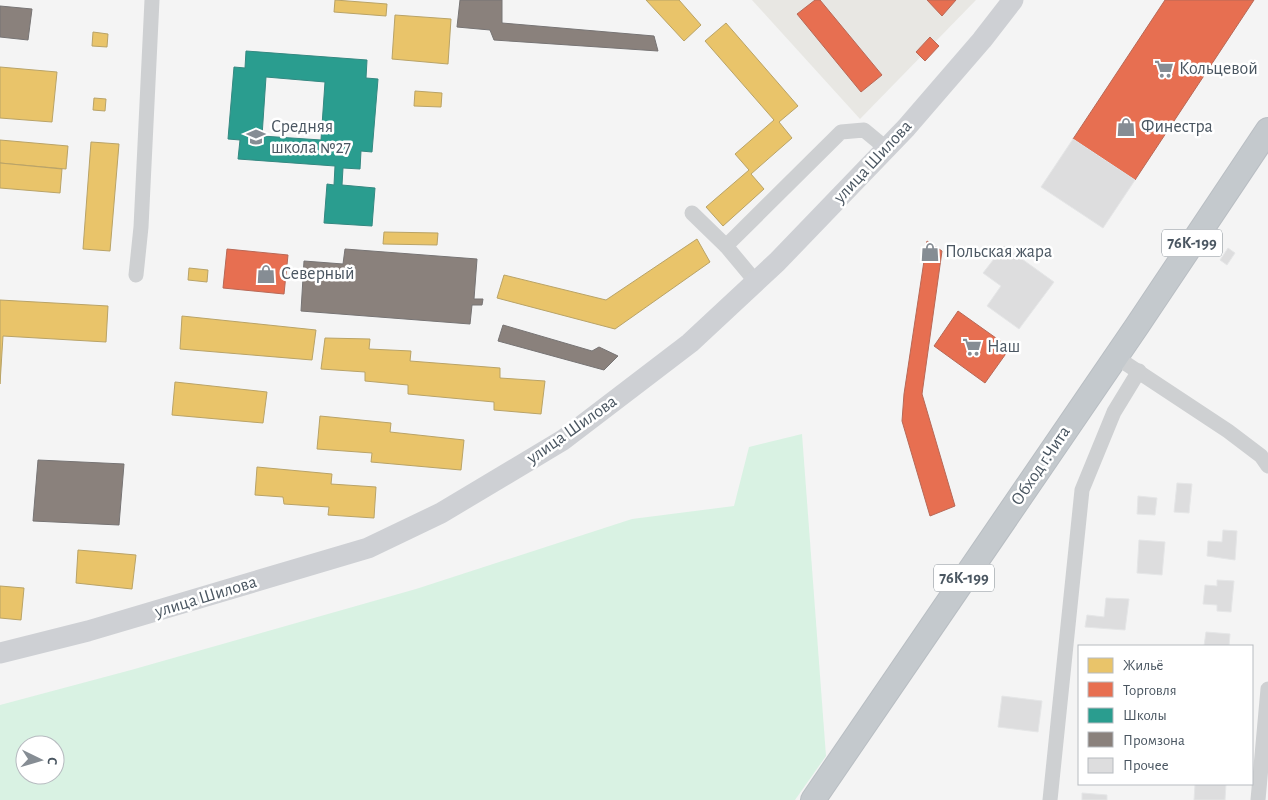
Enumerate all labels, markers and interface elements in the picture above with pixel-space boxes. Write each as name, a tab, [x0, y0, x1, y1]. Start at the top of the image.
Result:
supermarket icon: Кольцевой	[1153, 58, 1175, 80]
place label: Кольцевой	[1179, 60, 1258, 78]
shop icon: Финестра	[1115, 116, 1137, 138]
street label: улица Шилова	[830, 117, 916, 207]
place label: Средняя школа №27	[271, 118, 351, 157]
place label: Финестра	[1141, 118, 1213, 136]
school or university icon: Средняя школа №27	[245, 126, 267, 148]
road number: 76К-199	[1162, 230, 1222, 256]
shop icon: Польская жара	[919, 241, 941, 263]
place label: Польская жара	[945, 243, 1052, 261]
shop icon: Северный	[255, 263, 277, 285]
place label: Северный	[281, 265, 355, 283]
supermarket icon: Наш	[961, 336, 983, 358]
place label: Наш	[987, 338, 1020, 356]
street label: улица Шилова	[523, 392, 620, 468]
street label: Обход г.Чита	[1007, 423, 1074, 509]
road number: 76К-199	[934, 564, 994, 592]
street label: улица Шилова	[152, 573, 259, 621]
legend	[1078, 645, 1253, 785]
text: Жильё	[1123, 658, 1163, 673]
text: Торговля	[1123, 683, 1177, 698]
text: Школы	[1123, 708, 1167, 723]
text: Промзона	[1123, 733, 1185, 748]
north arrow	[15, 735, 65, 785]
text: С	[45, 757, 59, 766]
text: Прочее	[1123, 758, 1169, 773]

